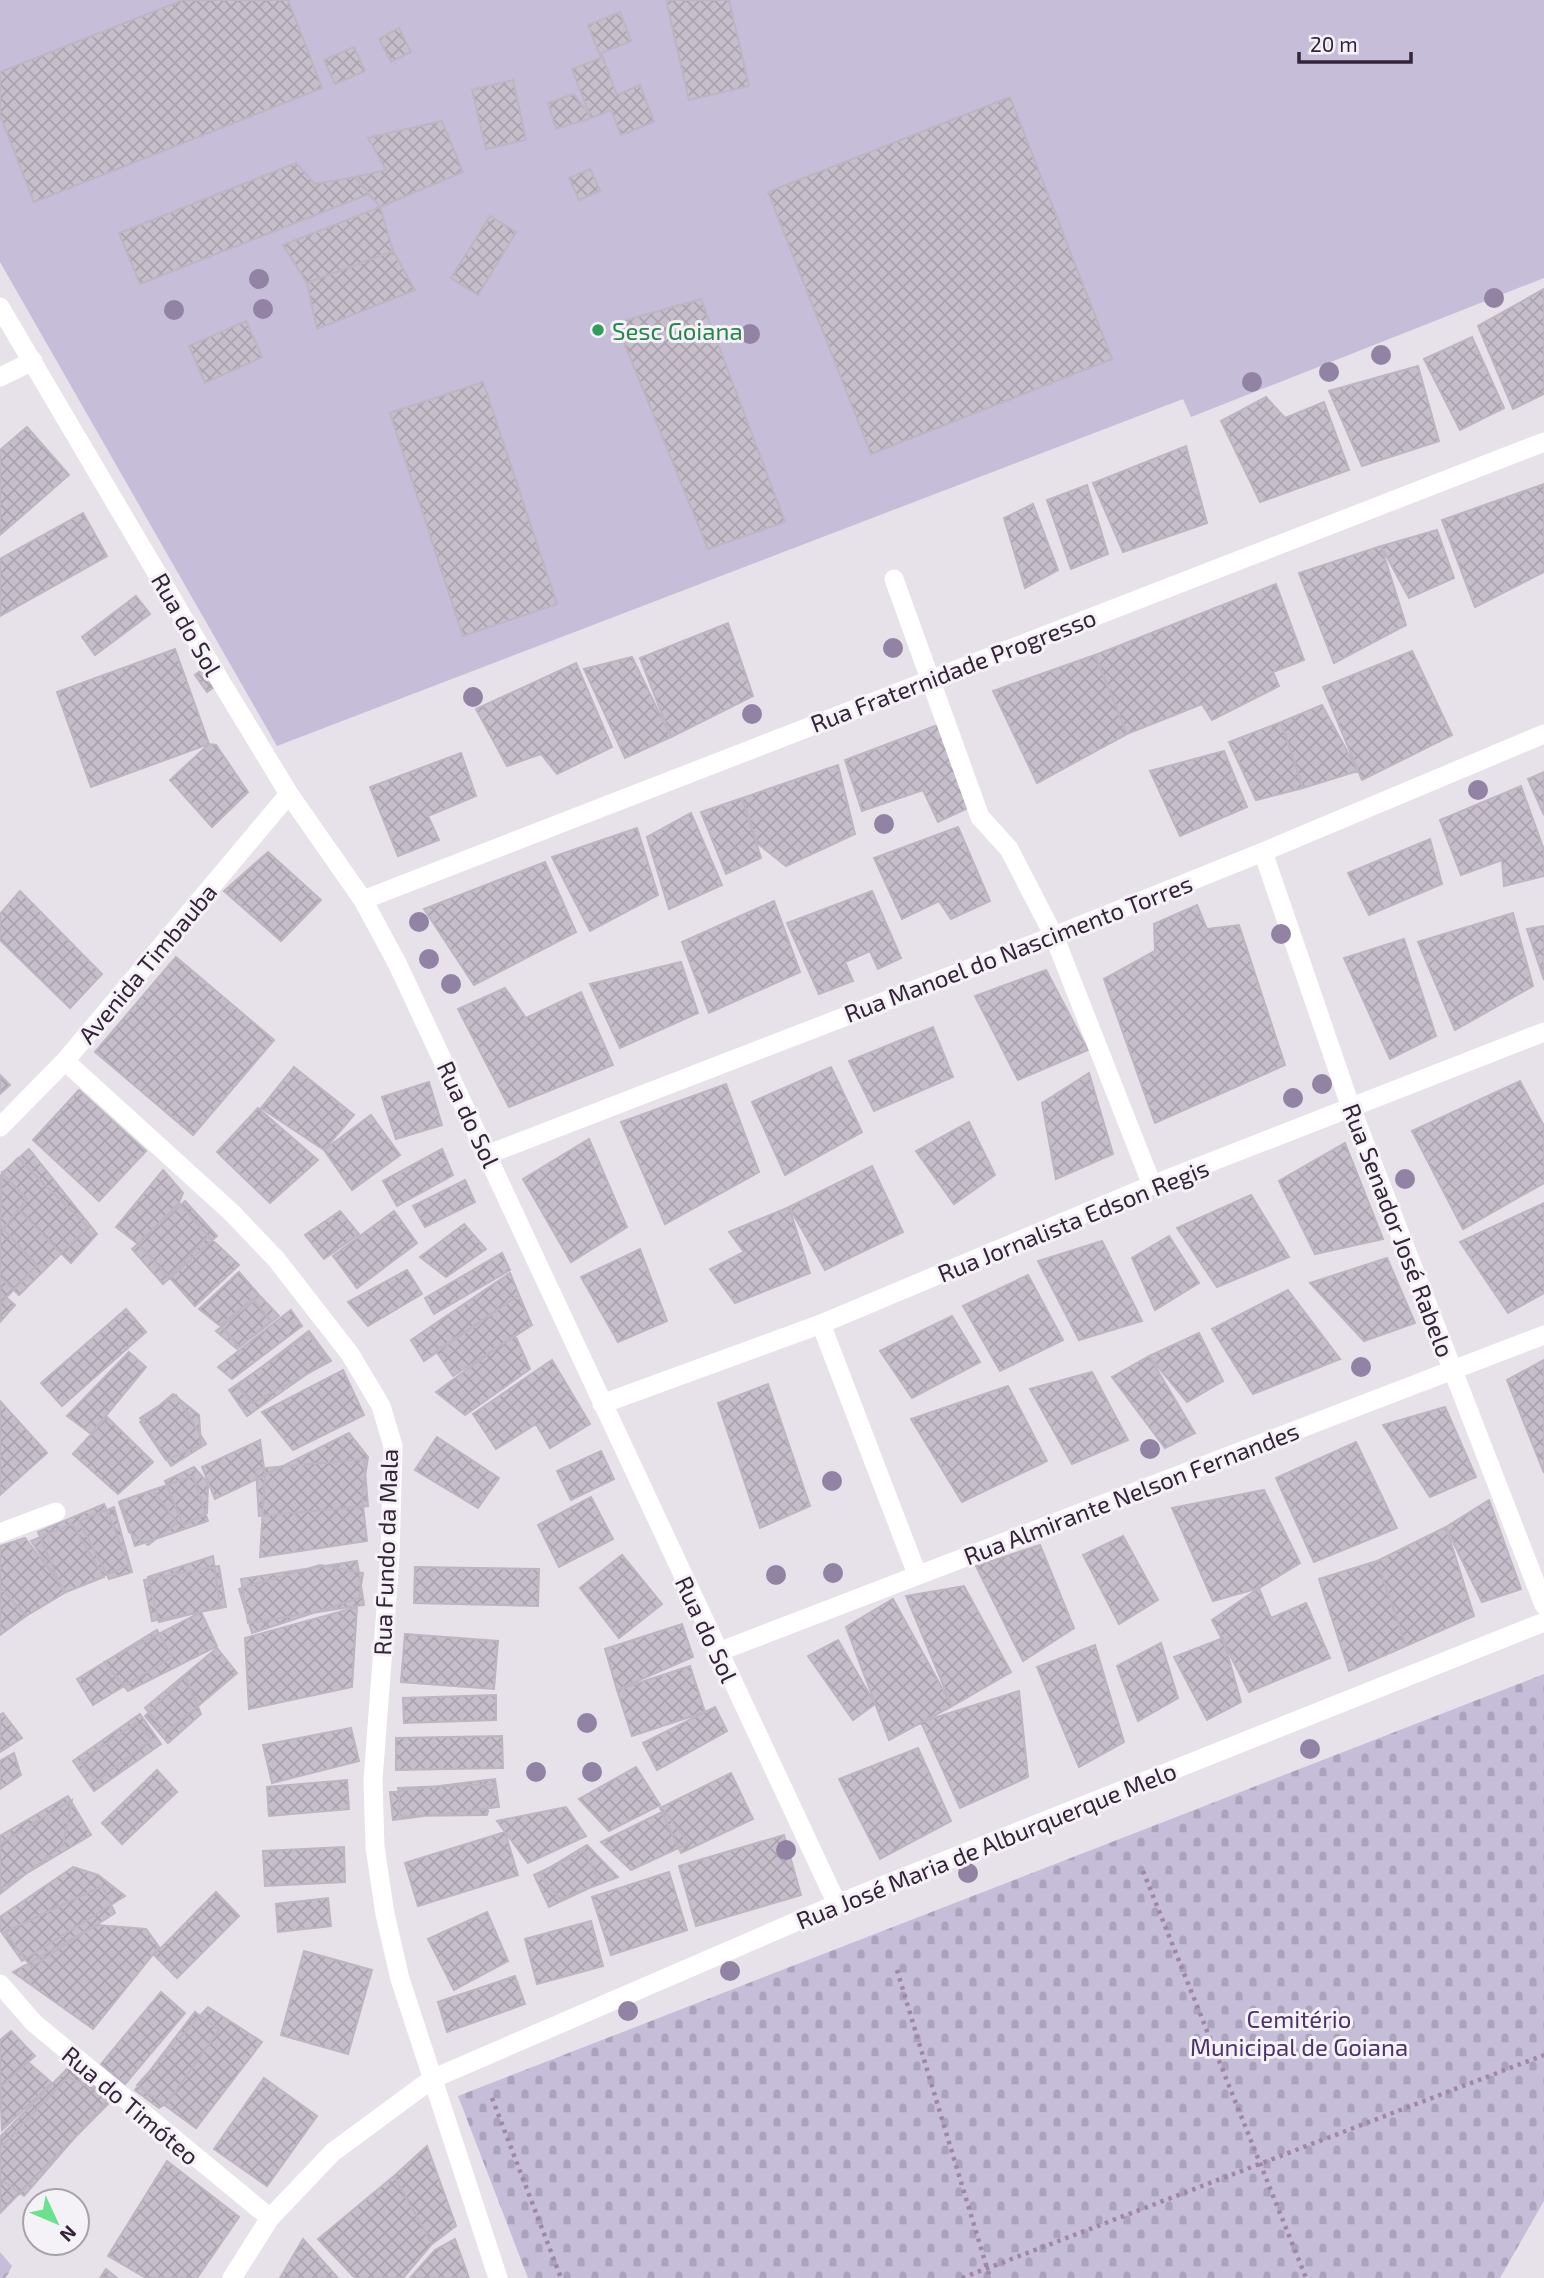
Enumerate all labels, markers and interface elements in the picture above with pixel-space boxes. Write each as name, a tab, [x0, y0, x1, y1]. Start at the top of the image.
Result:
scale bar	[1299, 21, 1411, 65]
text: 20 m	[1310, 31, 1358, 56]
place label: Sesc Goiana	[612, 316, 743, 345]
marker: Sesc Goiana	[590, 322, 606, 338]
street label: Rua do Sol	[146, 567, 228, 681]
street label: Rua Fraternidade Progresso	[806, 602, 1100, 738]
street label: Rua Manoel do Nascimento Torres	[840, 868, 1196, 1028]
street label: Avenida Timbauba	[72, 877, 222, 1049]
street label: Rua do Sol	[432, 1056, 506, 1172]
street label: Rua Senador José Rabelo	[1337, 1099, 1461, 1361]
street label: Rua Jornalista Edson Regis	[933, 1152, 1213, 1288]
street label: Rua Almirante Nelson Fernandes	[959, 1416, 1303, 1570]
street label: Rua Fundo da Mala	[367, 1448, 403, 1656]
street label: Rua do Sol	[670, 1571, 744, 1687]
street label: Rua José Maria de Alburquerque Melo	[792, 1755, 1180, 1935]
park label: Cemitério Municipal de Goiana	[1190, 2004, 1408, 2061]
street label: Rua do Timóteo	[57, 2039, 205, 2171]
north arrow	[21, 2187, 91, 2257]
text: N	[56, 2221, 82, 2247]

